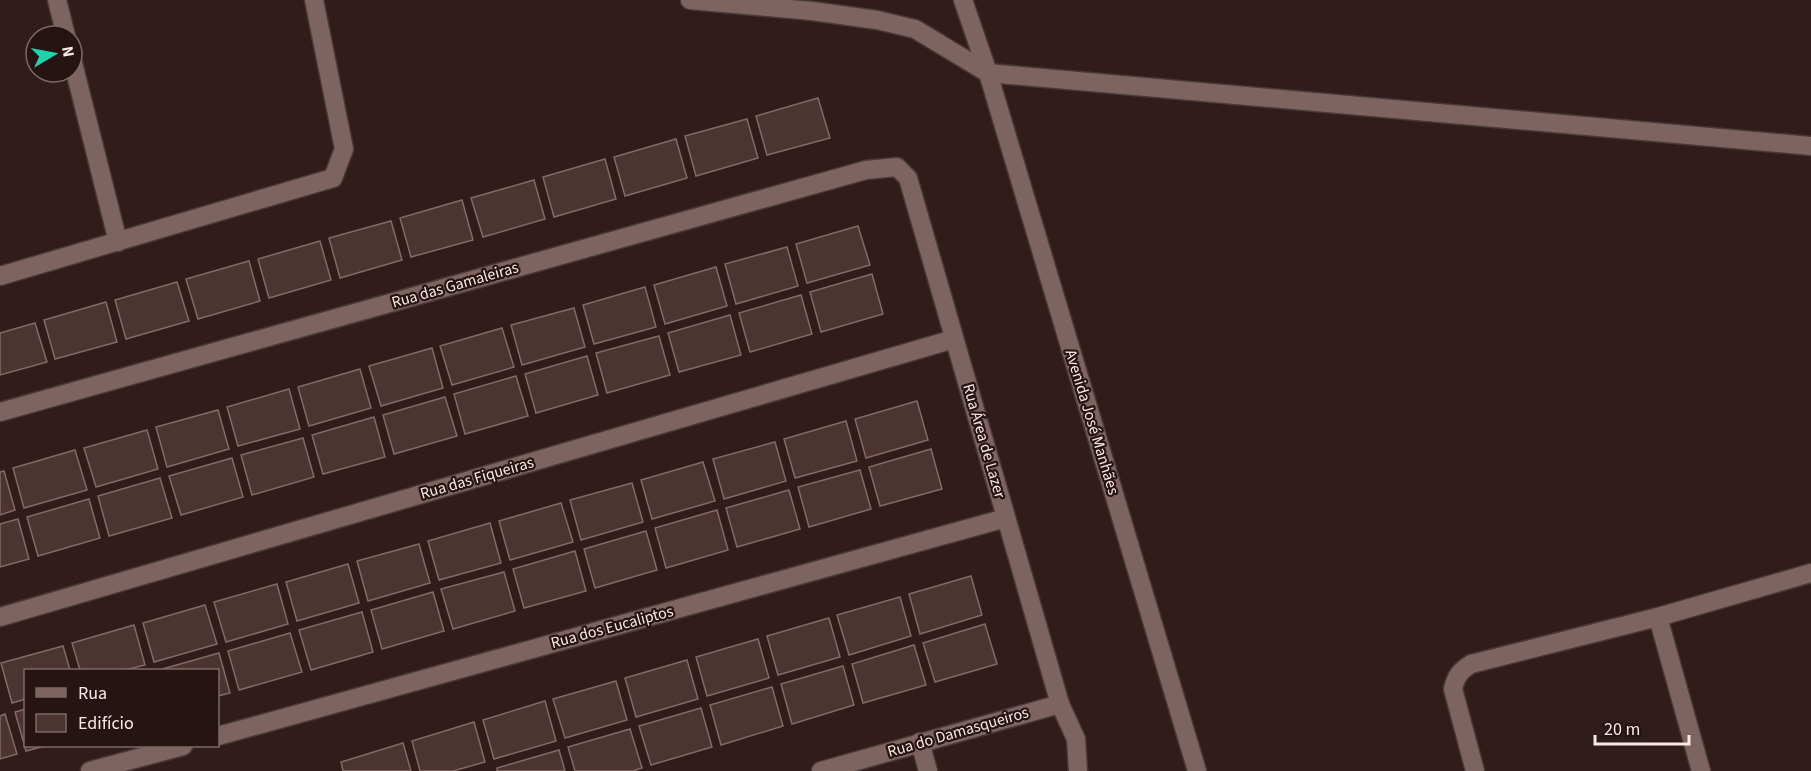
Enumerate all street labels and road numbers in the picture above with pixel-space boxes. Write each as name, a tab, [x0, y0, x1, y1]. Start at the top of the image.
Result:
street label: Rua das Gamaleiras	[389, 256, 521, 314]
street label: Avenida José Manhães	[1059, 347, 1125, 498]
street label: Rua Área de Lazer	[957, 381, 1011, 501]
street label: Rua das Fiqueiras	[418, 451, 537, 505]
street label: Rua dos Eucaliptos	[548, 600, 676, 654]
street label: Rua do Damasqueiros	[885, 701, 1031, 763]

